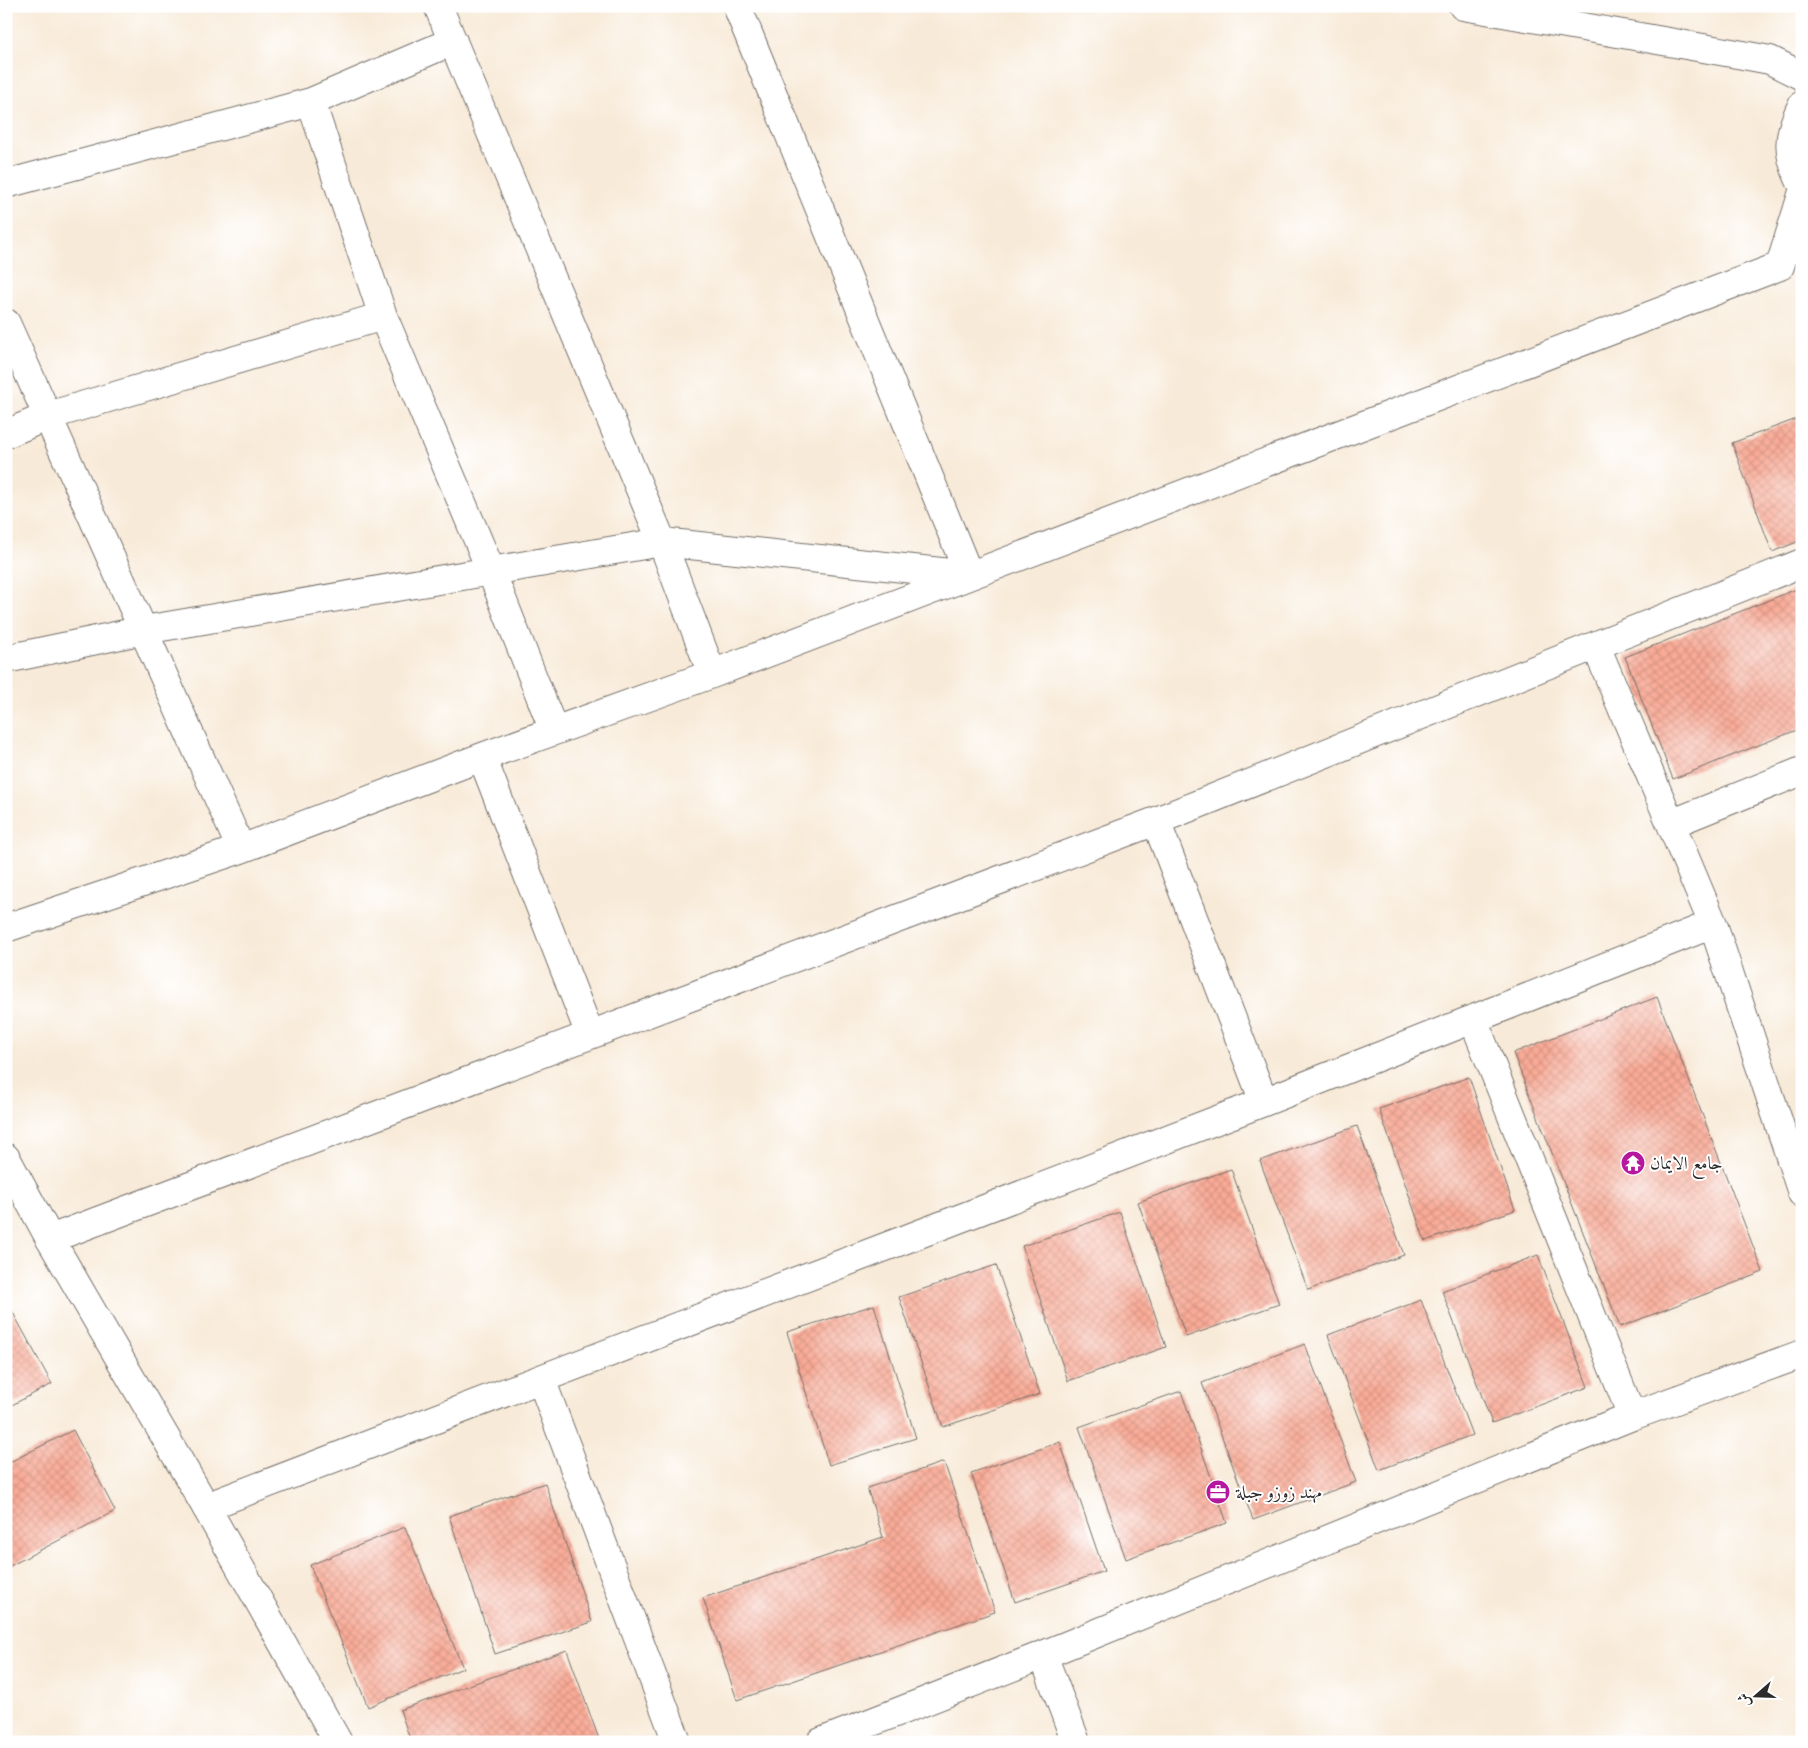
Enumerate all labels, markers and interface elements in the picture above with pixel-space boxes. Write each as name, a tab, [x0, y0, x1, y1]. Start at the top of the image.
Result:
place label: جامع الايمان	[1650, 1149, 1723, 1179]
temple icon: جامع الايمان	[1620, 1150, 1646, 1176]
place label: مهند زوزو جبلة	[1235, 1478, 1322, 1505]
office icon: مهند زوزو جبلة	[1205, 1479, 1231, 1505]
north arrow	[1730, 1670, 1780, 1720]
text: ش	[1732, 1690, 1756, 1710]

